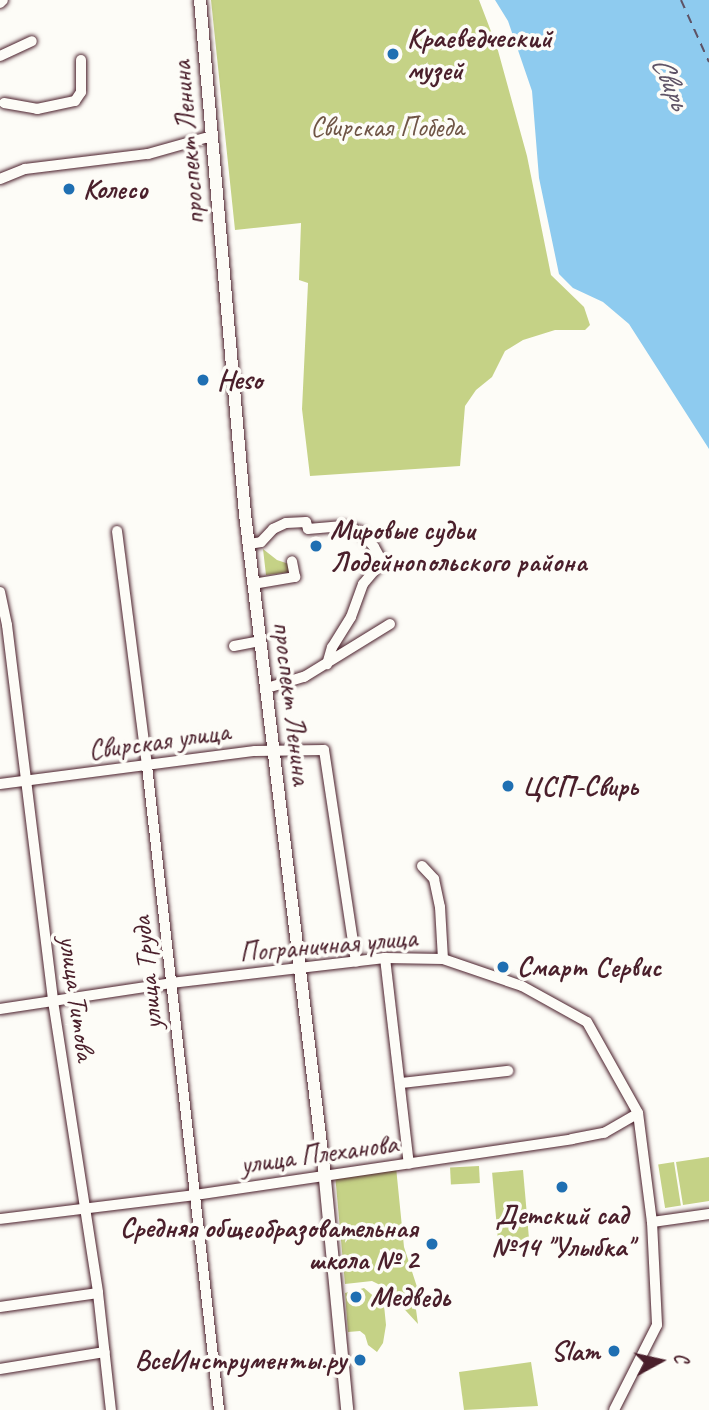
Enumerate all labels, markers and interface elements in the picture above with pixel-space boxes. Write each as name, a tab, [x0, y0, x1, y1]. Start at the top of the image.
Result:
place label: Краеведческий музей	[407, 21, 552, 87]
marker: Краеведческий музей	[385, 46, 401, 62]
water label: Свирь	[644, 50, 698, 114]
street label: проспект Ленина	[164, 59, 212, 227]
park label: Свирская Победа	[310, 110, 464, 144]
place label: Колесо	[83, 172, 148, 206]
marker: Колесо	[61, 181, 77, 197]
place label: Heso	[217, 363, 262, 397]
marker: Heso	[195, 372, 211, 388]
place label: Мировые судьи Лодейнопольского района	[330, 513, 586, 579]
marker: Мировые судьи Лодейнопольского района	[308, 538, 324, 554]
street label: проспект Ленина	[265, 618, 319, 788]
street label: Свирская улица	[86, 714, 232, 768]
place label: ЦСП-Свирь	[522, 769, 638, 803]
marker: ЦСП-Свирь	[500, 778, 516, 794]
street label: улица Труда	[125, 916, 169, 1030]
street label: Пограничная улица	[237, 920, 419, 970]
street label: улица Титова	[52, 934, 102, 1062]
place label: Смарт Сервис	[517, 950, 662, 984]
marker: Смарт Сервис	[495, 959, 511, 975]
street label: улица Плеханова	[238, 1126, 400, 1182]
marker: Детский сад №14 "Улыбка"	[554, 1179, 570, 1195]
place label: Детский сад №14 "Улыбка"	[491, 1198, 633, 1264]
place label: Средняя общеобразовательная школа № 2	[120, 1211, 418, 1277]
marker: Средняя общеобразовательная школа № 2	[424, 1236, 440, 1252]
place label: Медведь	[370, 1280, 450, 1314]
marker: Медведь	[348, 1289, 364, 1305]
north arrow	[625, 1326, 695, 1396]
place label: Slam	[551, 1334, 600, 1368]
place label: ВсеИнструменты.ру	[135, 1343, 346, 1377]
marker: Slam	[606, 1343, 622, 1359]
marker: ВсеИнструменты.ру	[352, 1352, 368, 1368]
text: С	[668, 1352, 693, 1364]

